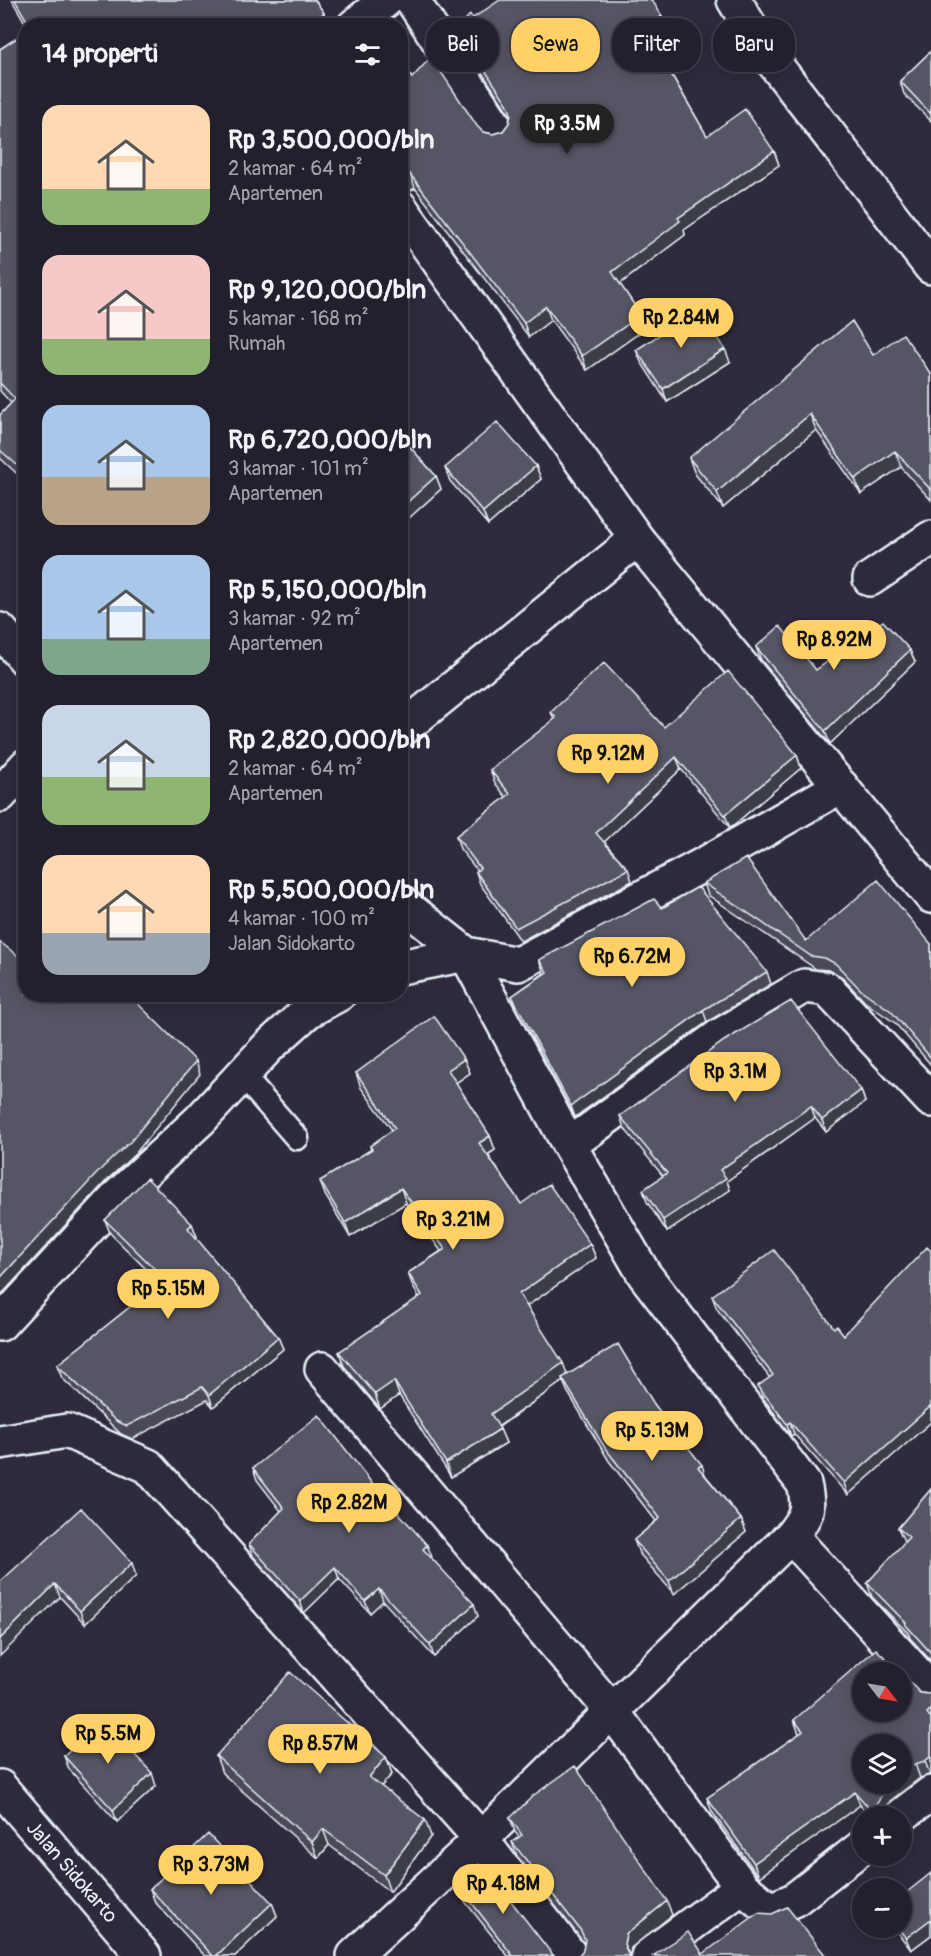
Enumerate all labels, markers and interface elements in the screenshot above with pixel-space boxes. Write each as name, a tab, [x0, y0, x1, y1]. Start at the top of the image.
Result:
chip: Beli	[426, 18, 499, 72]
chip: Sewa	[511, 18, 600, 72]
chip: Filter	[612, 18, 701, 72]
chip: Baru	[713, 18, 795, 72]
text: 14 properti	[42, 38, 158, 70]
icon: filters	[351, 38, 384, 71]
pin: Rp 3.5M	[512, 104, 622, 155]
text: Rp 3.5M	[534, 111, 600, 136]
text: Rp 3,500,000/bln	[228, 124, 435, 156]
icon: home	[90, 129, 162, 201]
text: 2 kamar · 64 m²	[228, 156, 363, 181]
text: Apartemen	[228, 181, 323, 206]
text: Rp 9,120,000/bln	[228, 274, 426, 306]
icon: home	[90, 279, 162, 351]
pin: Rp 2.84M	[619, 298, 743, 349]
text: Rp 2.84M	[643, 305, 720, 330]
text: 5 kamar · 168 m²	[228, 306, 369, 331]
text: Rumah	[228, 331, 285, 356]
text: Rp 6,720,000/bln	[228, 424, 432, 456]
icon: home	[90, 429, 162, 501]
text: 3 kamar · 101 m²	[228, 456, 369, 481]
text: Apartemen	[228, 481, 323, 506]
text: Rp 5,150,000/bln	[228, 574, 427, 606]
icon: home	[90, 579, 162, 651]
text: 3 kamar · 92 m²	[228, 606, 361, 631]
pin: Rp 8.92M	[772, 620, 896, 671]
text: Rp 8.92M	[796, 627, 872, 652]
text: Apartemen	[228, 631, 323, 656]
text: Rp 2,820,000/bln	[228, 724, 430, 756]
icon: home	[90, 729, 162, 801]
pin: Rp 9.12M	[546, 734, 670, 785]
text: Rp 9.12M	[571, 741, 645, 766]
text: 2 kamar · 64 m²	[228, 756, 363, 781]
text: Apartemen	[228, 781, 323, 806]
text: Rp 5,500,000/bln	[228, 874, 434, 906]
icon: home	[90, 879, 162, 951]
text: 4 kamar · 100 m²	[228, 906, 375, 931]
text: Jalan Sidokarto	[228, 931, 355, 956]
pin: Rp 6.72M	[570, 937, 694, 988]
text: Rp 6.72M	[593, 944, 671, 969]
pin: Rp 3.1M	[680, 1052, 790, 1103]
text: Rp 3.1M	[703, 1059, 767, 1084]
pin: Rp 3.21M	[391, 1200, 515, 1251]
text: Rp 3.21M	[416, 1207, 490, 1232]
pin: Rp 5.15M	[106, 1269, 230, 1320]
text: Rp 5.15M	[131, 1276, 205, 1301]
pin: Rp 5.13M	[590, 1411, 714, 1462]
text: Rp 5.13M	[615, 1418, 689, 1443]
pin: Rp 2.82M	[287, 1483, 411, 1534]
text: Rp 2.82M	[311, 1490, 387, 1515]
north arrow	[852, 1662, 912, 1722]
map controls	[852, 1662, 912, 1938]
pin: Rp 5.5M	[53, 1714, 163, 1765]
text: Rp 5.5M	[75, 1721, 141, 1746]
pin: Rp 8.57M	[258, 1724, 382, 1775]
text: Rp 8.57M	[282, 1731, 358, 1756]
button: layers	[852, 1734, 912, 1794]
button: +	[852, 1806, 912, 1866]
street label: Jalan Sidokarto	[21, 1816, 123, 1928]
pin: Rp 3.73M	[149, 1845, 273, 1896]
text: Rp 3.73M	[172, 1852, 250, 1877]
pin: Rp 4.18M	[441, 1864, 565, 1915]
text: Rp 4.18M	[466, 1871, 540, 1896]
button: −	[852, 1878, 912, 1938]

